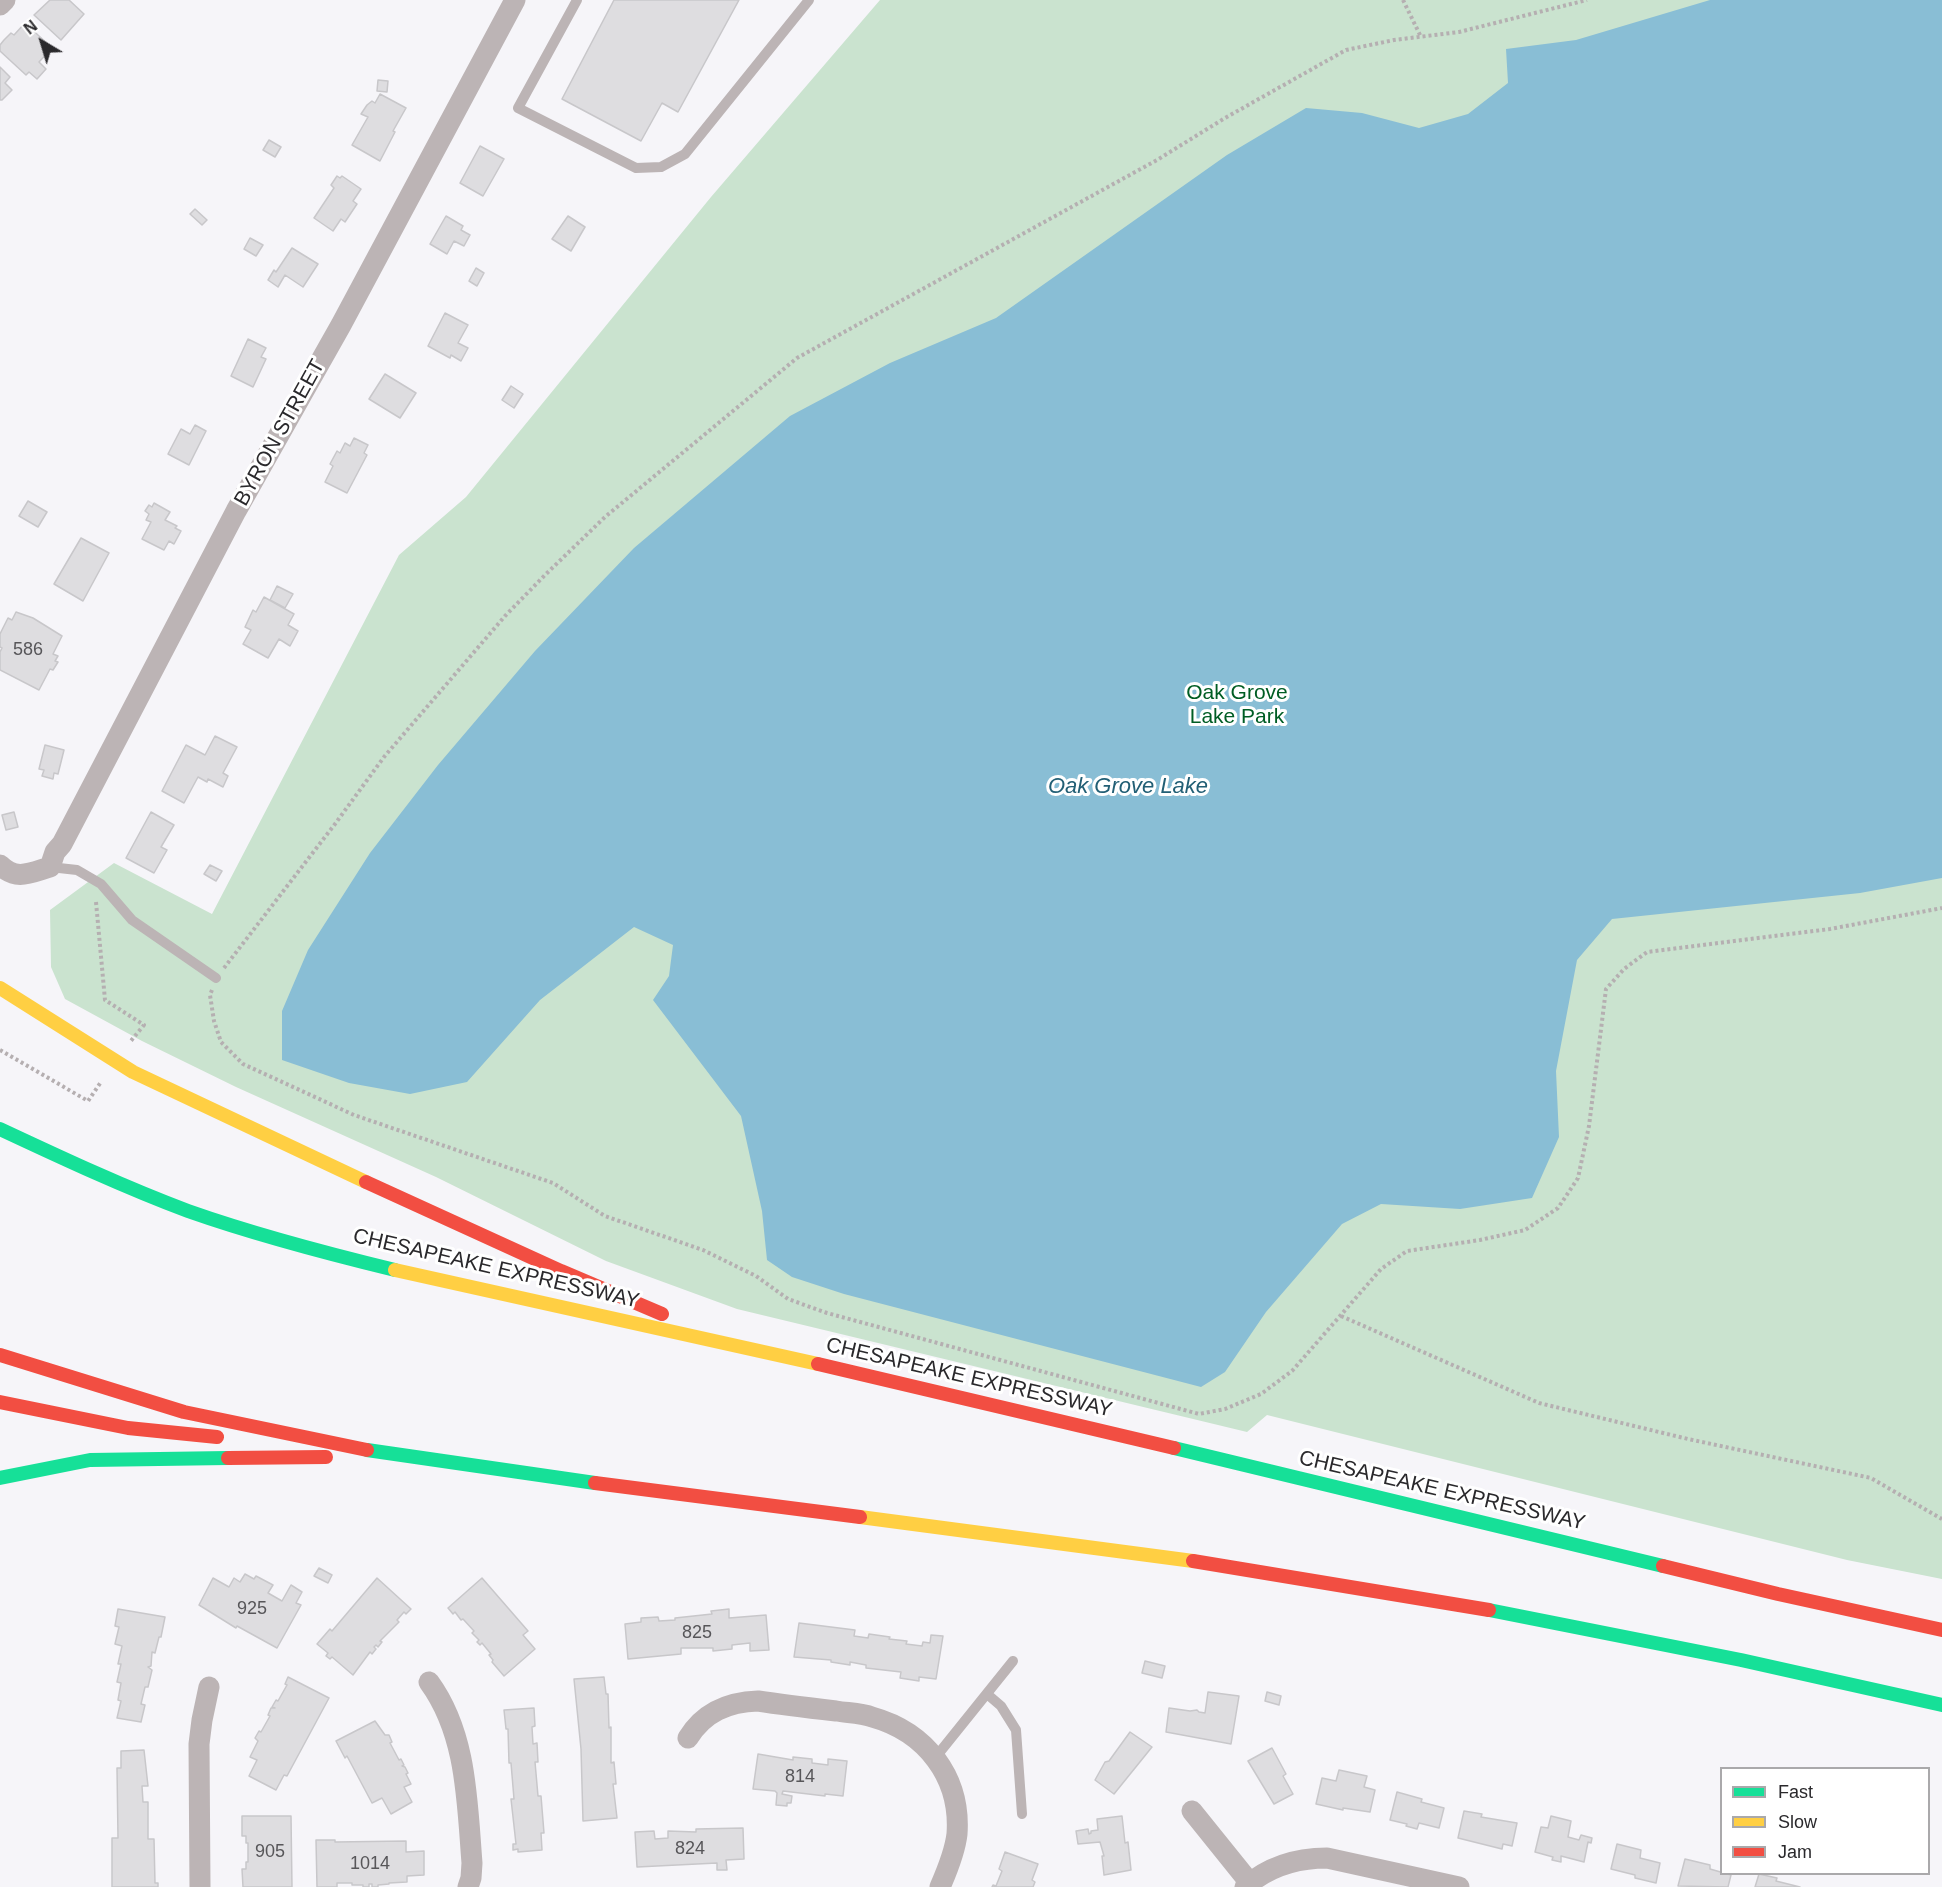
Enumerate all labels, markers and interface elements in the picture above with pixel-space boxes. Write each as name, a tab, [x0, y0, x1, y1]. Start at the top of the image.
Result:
north arrow	[12, 12, 72, 72]
text: N	[21, 17, 40, 38]
street label: BYRON STREET	[229, 355, 331, 511]
house number: 586	[13, 639, 43, 661]
park label: Oak Grove Lake Park	[1186, 680, 1288, 730]
water label: Oak Grove Lake	[1048, 774, 1208, 800]
street label: CHESAPEAKE EXPRESSWAY	[350, 1224, 642, 1314]
street label: CHESAPEAKE EXPRESSWAY	[823, 1333, 1115, 1423]
street label: CHESAPEAKE EXPRESSWAY	[1296, 1446, 1588, 1536]
house number: 925	[237, 1598, 267, 1620]
house number: 825	[682, 1622, 712, 1644]
house number: 814	[785, 1766, 815, 1788]
legend	[1720, 1767, 1930, 1875]
text: Fast	[1778, 1782, 1813, 1802]
text: Slow	[1778, 1812, 1817, 1832]
house number: 824	[675, 1838, 705, 1860]
house number: 905	[255, 1841, 285, 1863]
text: Jam	[1778, 1842, 1812, 1862]
house number: 1014	[350, 1853, 390, 1875]

